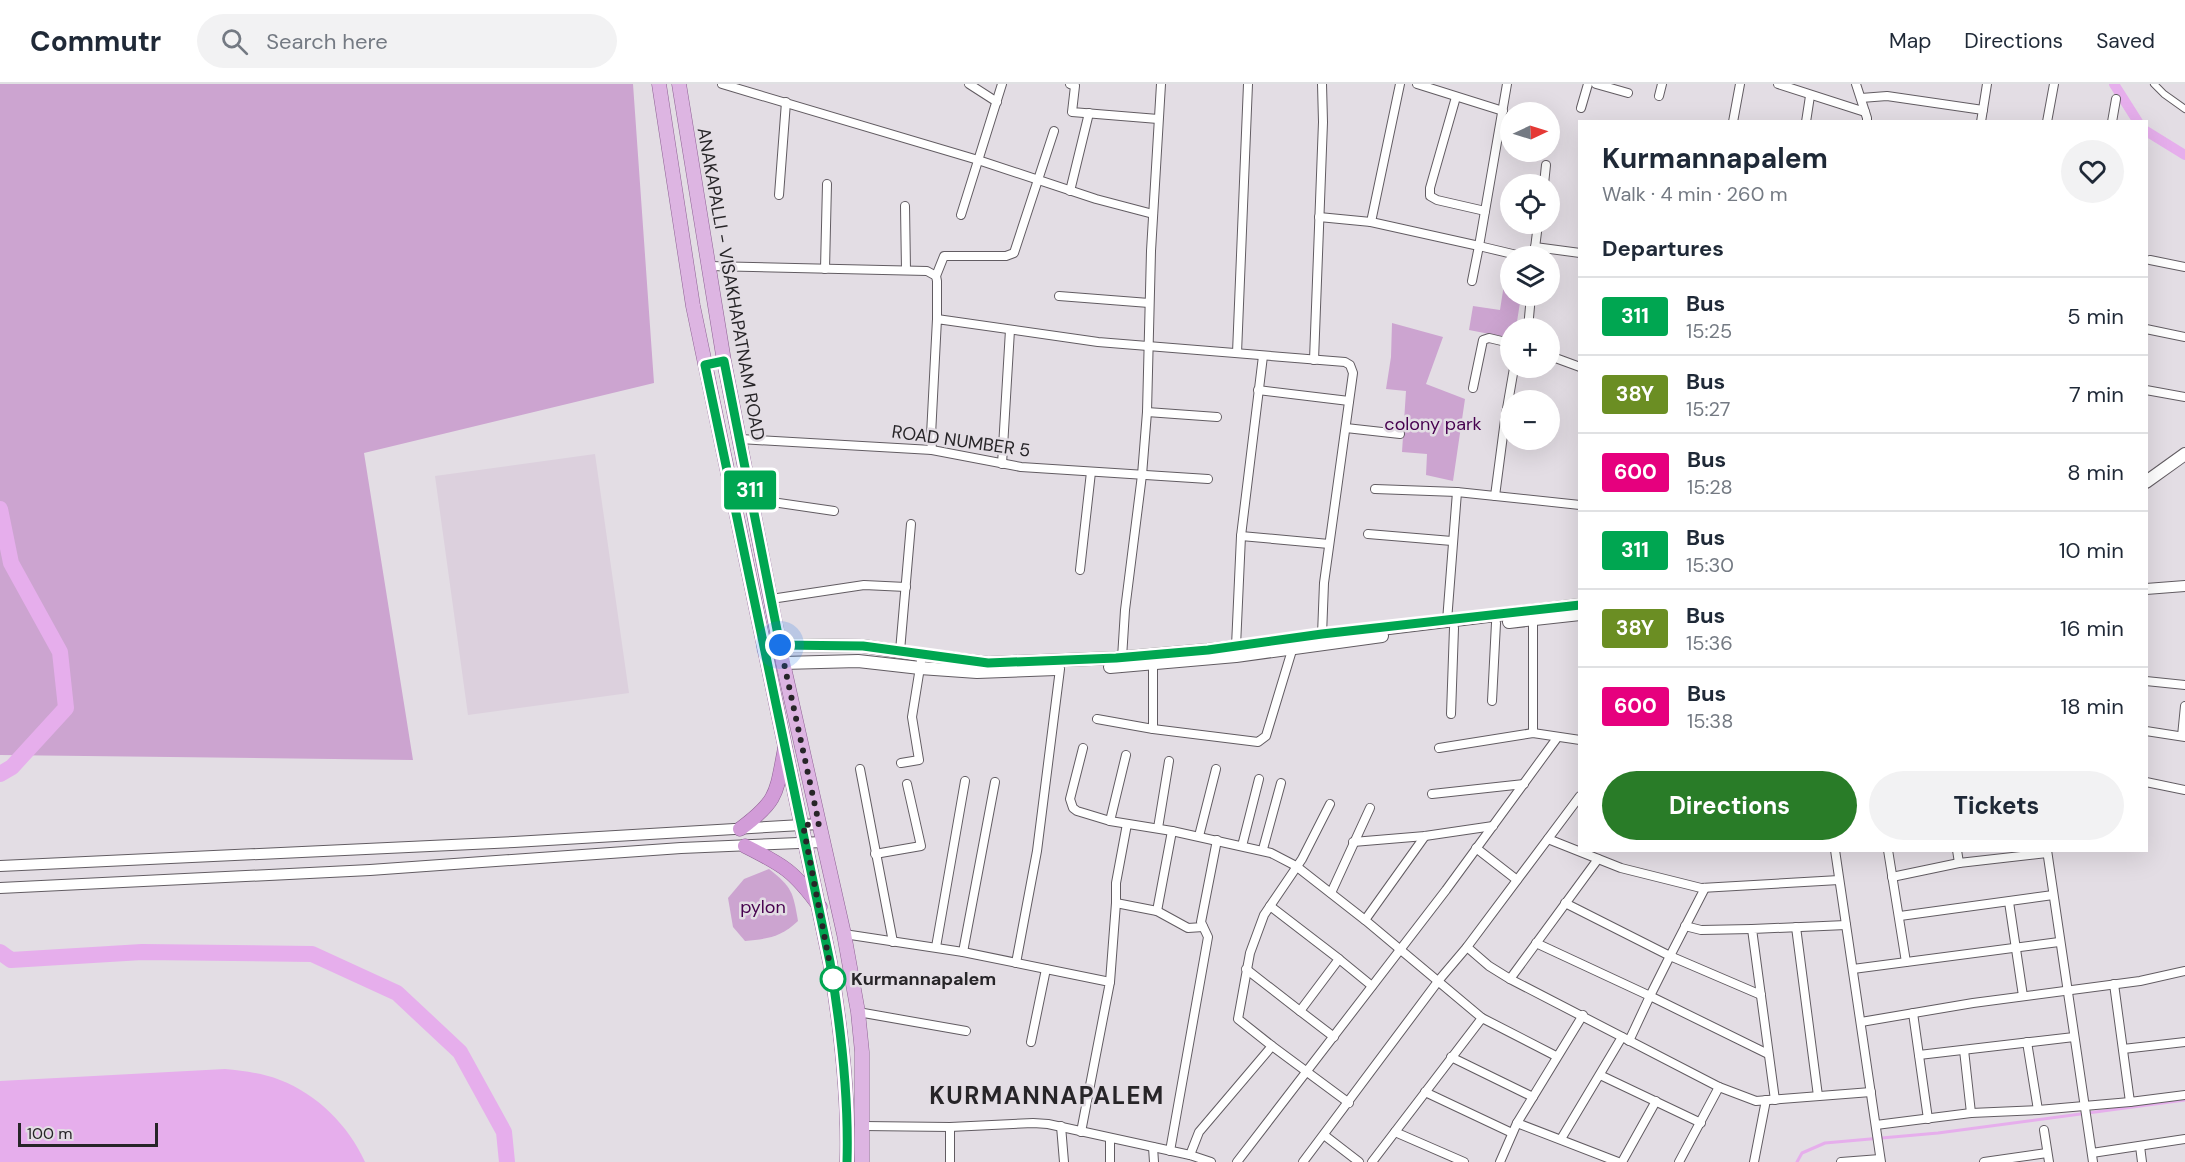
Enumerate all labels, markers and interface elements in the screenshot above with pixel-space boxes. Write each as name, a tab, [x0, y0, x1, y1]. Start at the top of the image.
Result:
search box	[197, 14, 617, 68]
text: Commutr	[30, 23, 161, 60]
icon: search	[218, 25, 251, 58]
text: Search here	[266, 27, 388, 56]
text: Map	[1889, 27, 1931, 55]
text: Directions	[1964, 27, 2063, 55]
text: Saved	[2096, 27, 2155, 55]
north arrow	[1500, 102, 1560, 162]
map controls	[1500, 102, 1560, 450]
street label: ANAKAPALLI - VISAKHAPATNAM ROAD	[692, 126, 770, 442]
text: Kurmannapalem	[1602, 140, 1828, 177]
button: heart	[2061, 140, 2124, 203]
button: locate	[1500, 174, 1560, 234]
text: Walk · 4 min · 260 m	[1602, 181, 1787, 207]
text: Departures	[1602, 234, 1724, 263]
button: layers	[1500, 246, 1560, 306]
text: Bus	[1686, 289, 1725, 318]
text: 311	[1621, 302, 1649, 330]
text: 5 min	[2067, 302, 2124, 331]
button: +	[1500, 318, 1560, 378]
text: 15:25	[1686, 318, 1732, 344]
text: Bus	[1686, 367, 1725, 396]
text: 38Y	[1616, 380, 1654, 408]
text: 7 min	[2069, 380, 2124, 409]
button: −	[1500, 390, 1560, 450]
text: 15:27	[1686, 396, 1730, 422]
park label: colony park	[1384, 412, 1482, 436]
street label: ROAD NUMBER 5	[890, 419, 1032, 463]
text: Bus	[1687, 445, 1726, 474]
text: 600	[1614, 458, 1657, 486]
text: 8 min	[2067, 458, 2124, 487]
line badge: 311	[716, 470, 784, 510]
text: 15:28	[1687, 474, 1733, 500]
text: 311	[736, 476, 764, 504]
text: Bus	[1686, 523, 1725, 552]
text: 311	[1621, 536, 1649, 564]
text: 10 min	[2059, 536, 2124, 565]
text: 15:30	[1686, 552, 1734, 578]
text: Bus	[1686, 601, 1725, 630]
text: 38Y	[1616, 614, 1654, 642]
text: 16 min	[2060, 614, 2124, 643]
your location	[765, 630, 795, 660]
text: 15:36	[1686, 630, 1733, 656]
text: Bus	[1687, 679, 1726, 708]
text: 600	[1614, 692, 1657, 720]
text: 18 min	[2060, 692, 2124, 721]
text: 15:38	[1687, 708, 1733, 734]
button: Directions	[1602, 771, 1857, 840]
button: Tickets	[1869, 771, 2124, 840]
park label: pylon	[740, 895, 786, 919]
marker: Kurmannapalem	[820, 966, 846, 992]
place label: Kurmannapalem	[851, 967, 996, 991]
district label: KURMANNAPALEM	[929, 1080, 1165, 1111]
scale bar	[18, 1120, 158, 1148]
text: 100 m	[27, 1123, 72, 1144]

